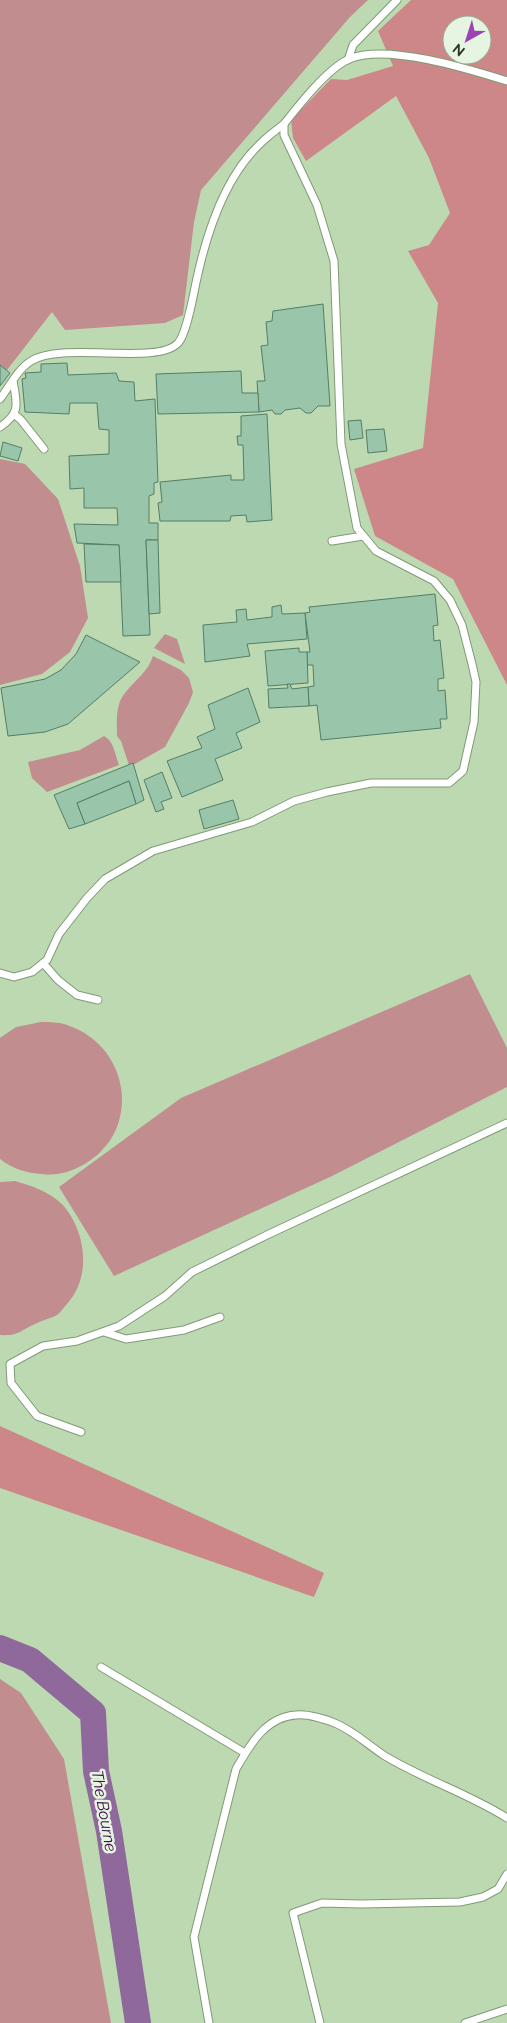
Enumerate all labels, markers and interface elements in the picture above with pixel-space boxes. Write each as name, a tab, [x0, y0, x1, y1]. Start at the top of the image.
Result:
north arrow	[442, 15, 492, 65]
text: N	[450, 41, 468, 60]
water label: The Bourne	[87, 1769, 121, 1854]

